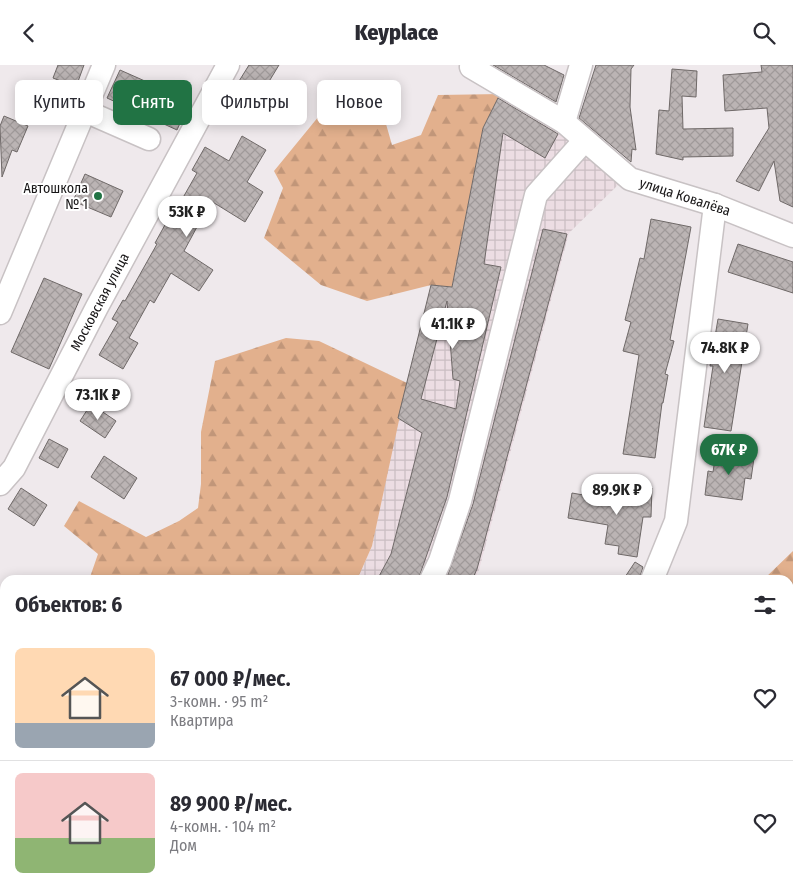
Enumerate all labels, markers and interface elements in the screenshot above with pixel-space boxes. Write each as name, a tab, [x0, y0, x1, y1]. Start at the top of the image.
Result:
icon: back	[15, 19, 43, 47]
text: Keyplace	[355, 19, 438, 46]
icon: search	[750, 19, 778, 47]
chip: Купить	[15, 80, 103, 125]
chip: Снять	[113, 80, 192, 125]
chip: Фильтры	[202, 80, 307, 125]
chip: Новое	[317, 80, 401, 125]
street label: улица Ковалёва	[637, 174, 733, 220]
place label: Автошкола № 1	[23, 180, 88, 213]
marker: Автошкола № 1	[92, 190, 104, 202]
pin: 53K ₽	[152, 195, 222, 238]
text: 53K ₽	[169, 202, 205, 221]
street label: Московская улица	[67, 250, 133, 354]
pin: 41.1K ₽	[407, 307, 499, 350]
text: 41.1K ₽	[431, 314, 475, 333]
pin: 74.8K ₽	[679, 331, 771, 374]
text: 74.8K ₽	[701, 338, 749, 357]
pin: 73.1K ₽	[52, 379, 144, 421]
text: 73.1K ₽	[76, 385, 120, 404]
pin: 67K ₽	[694, 433, 764, 476]
text: 67K ₽	[711, 440, 747, 459]
pin: 89.9K ₽	[571, 473, 663, 516]
text: 89.9K ₽	[592, 480, 642, 499]
icon: filters	[751, 591, 779, 619]
text: Объектов: 6	[15, 592, 122, 618]
text: 67 000 ₽/мес.	[170, 666, 291, 692]
icon: home	[55, 668, 115, 728]
icon: heart	[751, 684, 779, 712]
text: 3-комн. · 95 m²	[170, 692, 268, 711]
text: Квартира	[170, 711, 234, 730]
text: 89 900 ₽/мес.	[170, 791, 292, 817]
icon: home	[55, 793, 115, 853]
icon: heart	[751, 809, 779, 837]
text: 4-комн. · 104 m²	[170, 817, 276, 836]
text: Дом	[170, 836, 197, 855]

